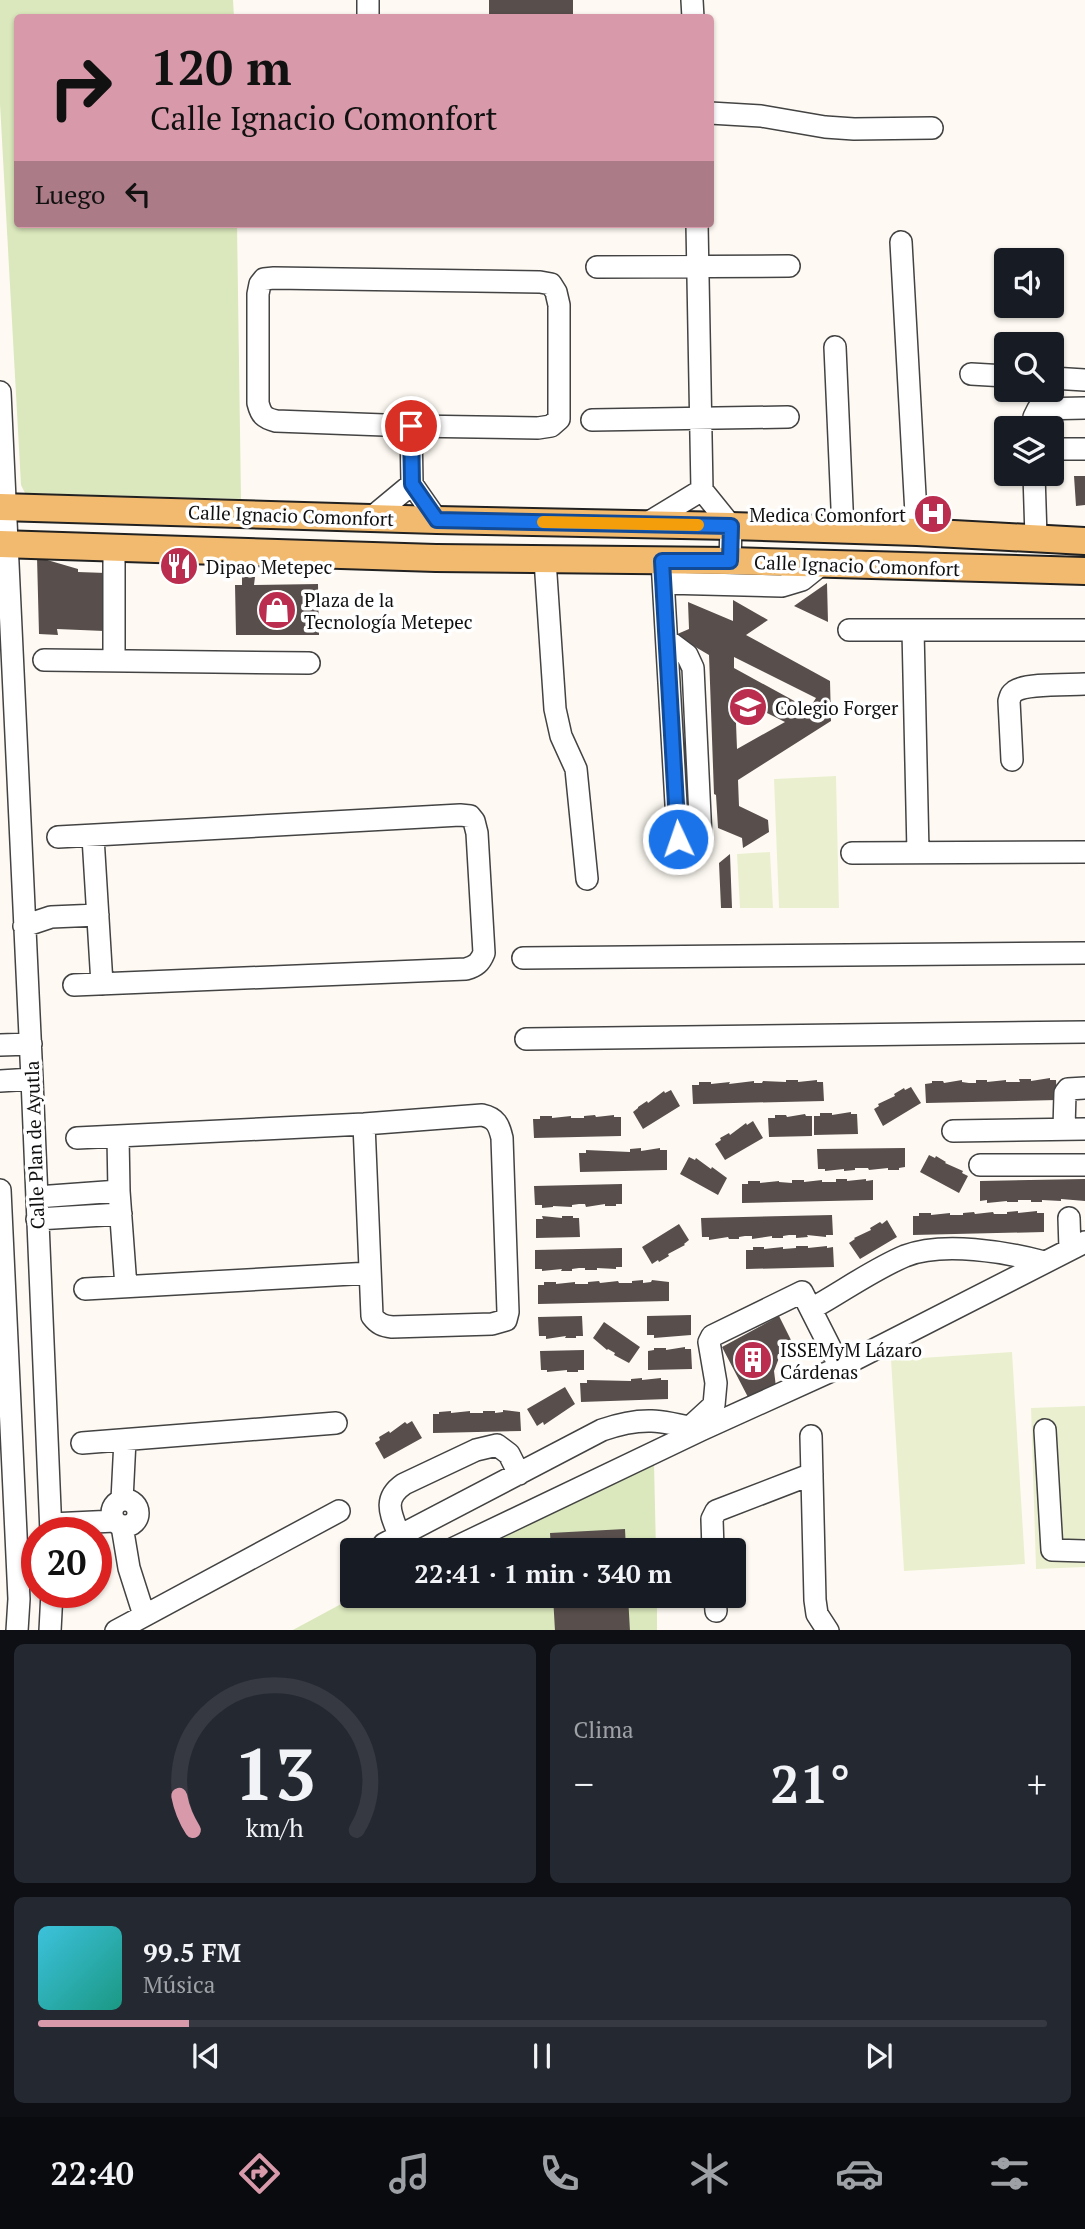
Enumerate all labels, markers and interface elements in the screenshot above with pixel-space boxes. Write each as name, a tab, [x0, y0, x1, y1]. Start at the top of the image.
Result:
text: 120 m	[150, 34, 292, 99]
icon: right	[35, 42, 126, 133]
text: Calle Ignacio Comonfort	[150, 97, 497, 139]
icon: left	[119, 175, 157, 213]
text: Luego	[35, 177, 105, 211]
map controls	[994, 248, 1064, 486]
button: sound	[994, 248, 1064, 318]
button: search	[994, 332, 1064, 402]
pin	[381, 396, 441, 456]
icon: arrive	[392, 407, 430, 445]
button: layers	[994, 416, 1064, 486]
hospital icon: Medica Comonfort	[912, 493, 954, 535]
street label: Calle Ignacio Comonfort	[188, 499, 394, 531]
place label: Medica Comonfort	[749, 502, 906, 527]
restaurant icon: Dipao Metepec	[158, 545, 200, 587]
street label: Calle Ignacio Comonfort	[754, 549, 960, 581]
place label: Dipao Metepec	[206, 554, 333, 579]
place label: Plaza de la Tecnología Metepec	[304, 587, 473, 634]
shop icon: Plaza de la Tecnología Metepec	[256, 589, 298, 631]
school or university icon: Colegio Forger	[727, 686, 769, 728]
place label: Colegio Forger	[775, 695, 899, 720]
position arrow	[641, 802, 715, 876]
street label: Calle Plan de Ayutla	[19, 1060, 49, 1230]
place label: ISSEMyM Lázaro Cárdenas	[780, 1337, 922, 1384]
building icon: ISSEMyM Lázaro Cárdenas	[732, 1339, 774, 1381]
speed limit sign: 20	[21, 1517, 112, 1608]
text: 22:41 · 1 min · 340 m	[414, 1556, 672, 1590]
text: Clima	[574, 1714, 634, 1745]
text: 13	[234, 1724, 316, 1821]
text: 21°	[770, 1749, 850, 1818]
text: −	[574, 1759, 594, 1809]
text: +	[1027, 1759, 1047, 1809]
text: km/h	[246, 1810, 304, 1843]
text: 99.5 FM	[143, 1935, 241, 1969]
text: Música	[143, 1969, 215, 2000]
icon: previous	[187, 2037, 225, 2075]
icon: pause	[523, 2037, 561, 2075]
icon: next	[860, 2037, 898, 2075]
icon: directions	[235, 2149, 284, 2198]
icon: music	[385, 2149, 434, 2198]
icon: phone	[535, 2149, 584, 2198]
icon: climate	[685, 2149, 734, 2198]
icon: car	[835, 2149, 884, 2198]
icon: filters	[985, 2149, 1034, 2198]
text: 22:40	[51, 2152, 134, 2194]

